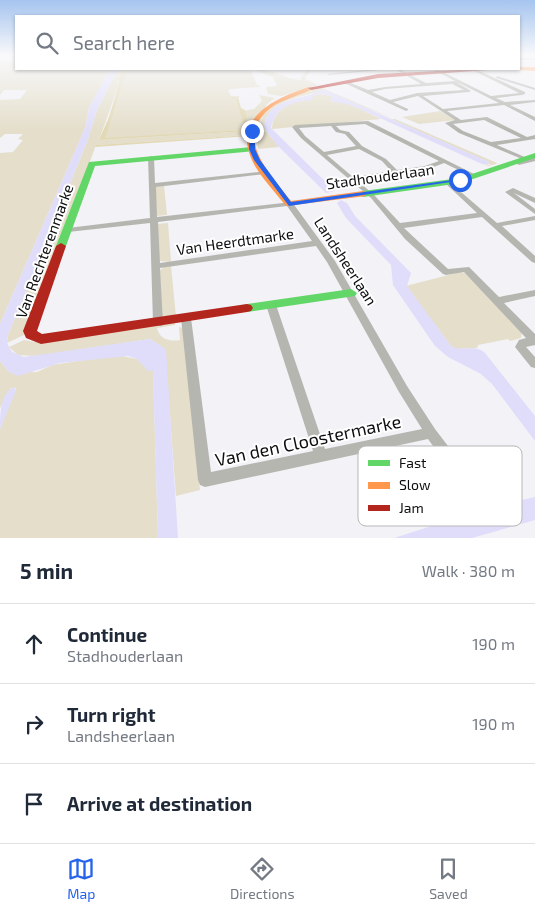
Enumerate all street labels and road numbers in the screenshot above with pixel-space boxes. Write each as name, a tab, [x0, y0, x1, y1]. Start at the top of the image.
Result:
street label: Stadhouderlaan	[325, 160, 435, 192]
street label: Van Rechterenmarke	[11, 181, 77, 321]
street label: Landsheerlaan	[311, 214, 381, 308]
street label: Van Heerdtmarke	[175, 224, 295, 258]
street label: Van den Cloostermarke	[213, 410, 403, 470]

